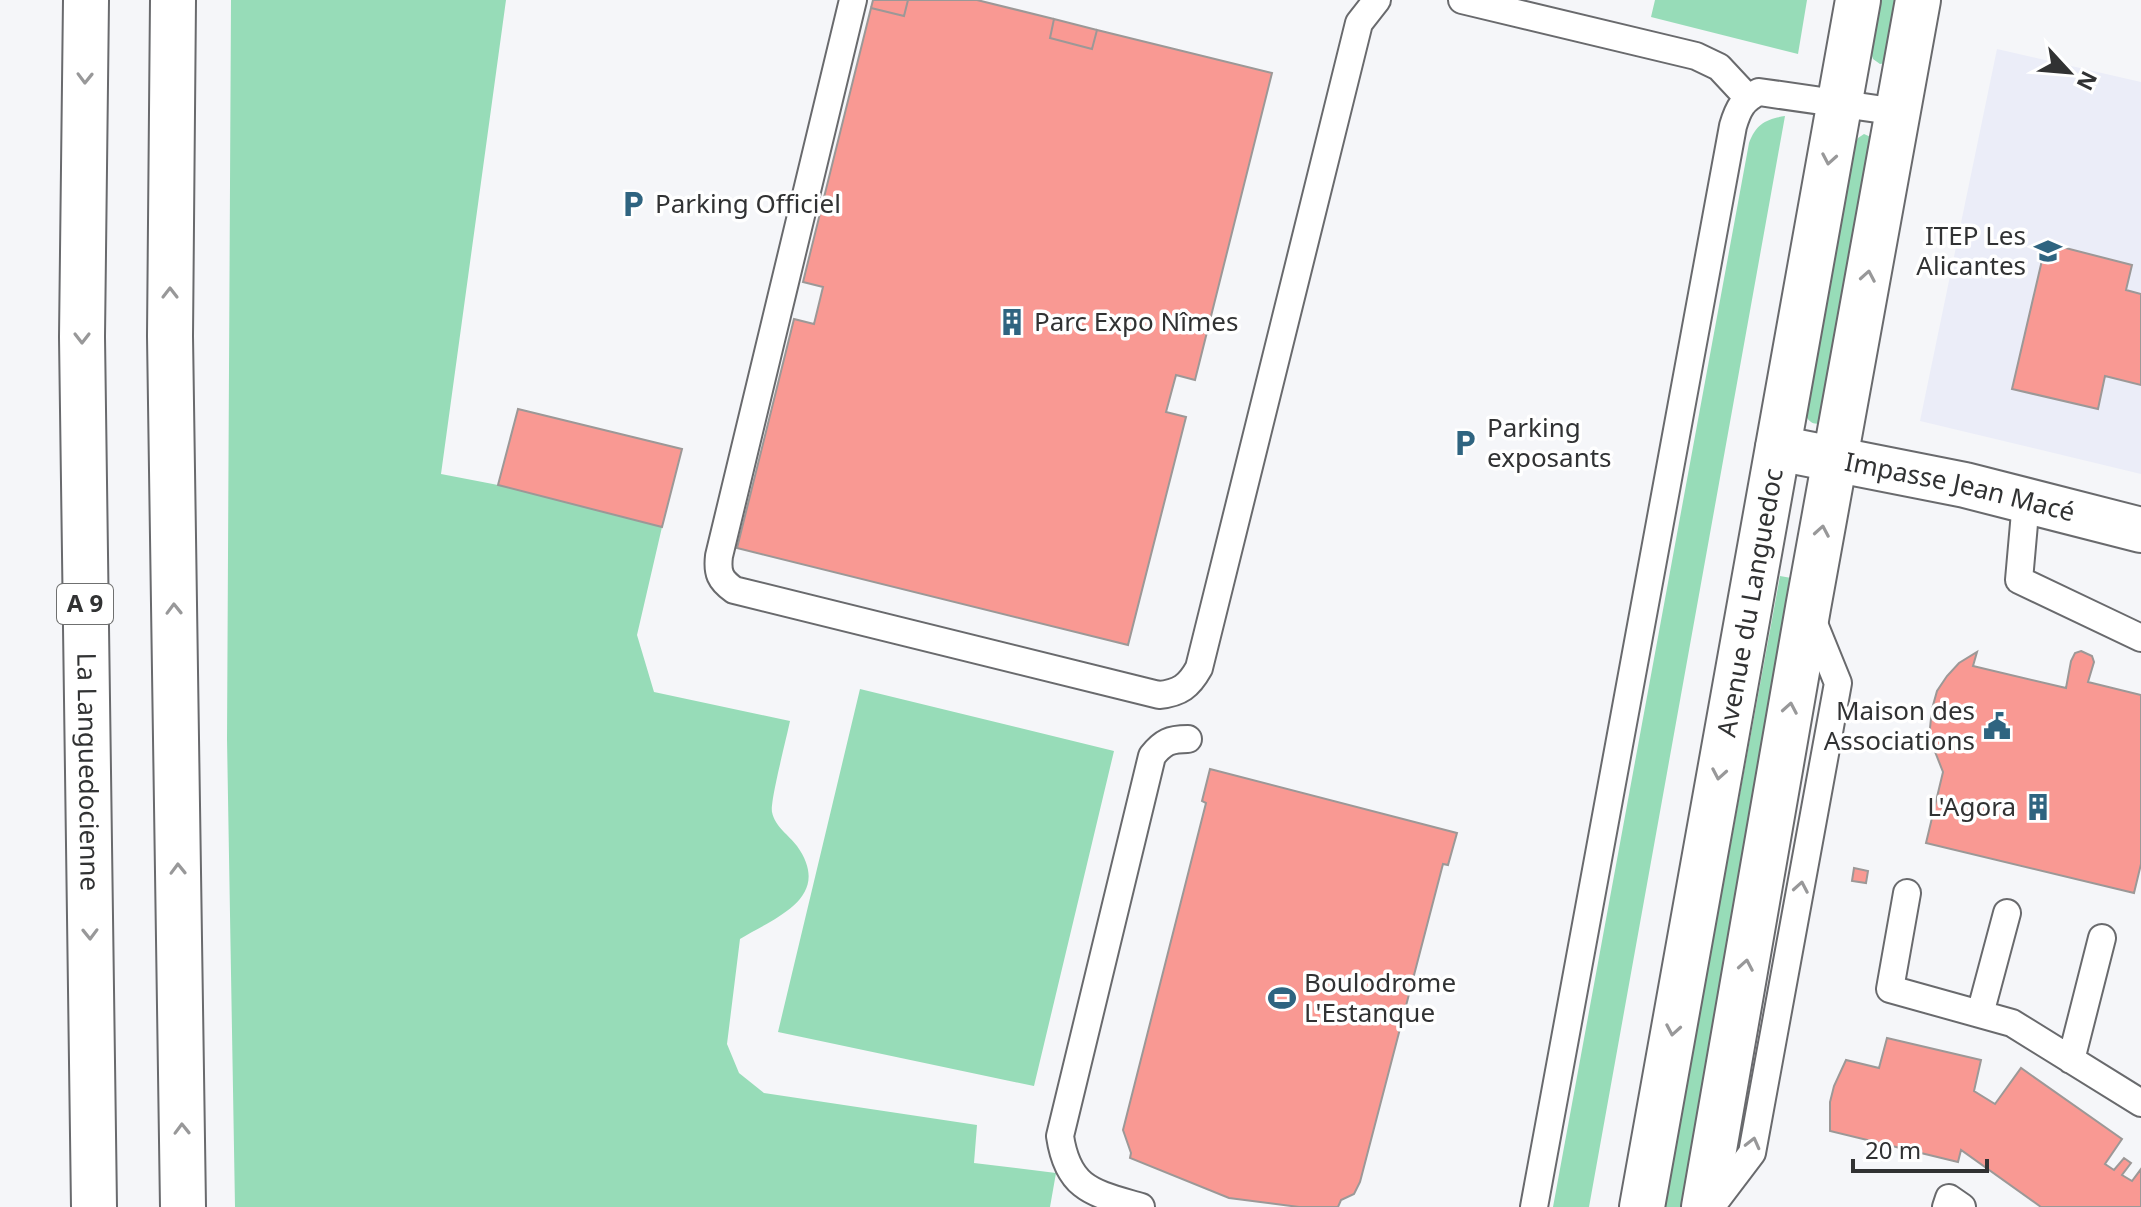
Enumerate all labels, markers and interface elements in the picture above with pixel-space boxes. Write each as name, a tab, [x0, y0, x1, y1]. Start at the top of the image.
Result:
north arrow	[2029, 32, 2109, 112]
text: N	[2070, 67, 2105, 96]
one-way arrow	[76, 72, 94, 85]
one-way arrow	[1821, 153, 1838, 166]
place label: Parking Officiel	[655, 185, 841, 221]
parking icon: Parking Officiel	[618, 189, 648, 219]
place label: ITEP Les Alicantes	[1916, 217, 2026, 283]
school or university icon: ITEP Les Alicantes	[2033, 236, 2063, 266]
one-way arrow	[1859, 269, 1876, 282]
one-way arrow	[162, 286, 179, 299]
place label: Parc Expo Nîmes	[1034, 303, 1238, 339]
building icon: Parc Expo Nîmes	[997, 307, 1027, 337]
one-way arrow	[73, 332, 91, 345]
place label: Parking exposants	[1487, 409, 1612, 475]
parking icon: Parking exposants	[1450, 428, 1480, 458]
street label: Impasse Jean Macé	[1842, 443, 2079, 529]
street label: Avenue du Languedoc	[1707, 465, 1791, 740]
one-way arrow	[1813, 525, 1830, 538]
road number: A 9	[57, 584, 113, 624]
one-way arrow	[165, 602, 183, 615]
street label: La Languedocienne	[69, 652, 109, 891]
place label: Maison des Associations	[1824, 692, 1975, 758]
one-way arrow	[1781, 702, 1798, 715]
public building icon: Maison des Associations	[1982, 711, 2012, 741]
one-way arrow	[1712, 767, 1729, 780]
place label: L'Agora	[1927, 788, 2016, 824]
building icon: L'Agora	[2023, 792, 2053, 822]
one-way arrow	[169, 862, 187, 875]
one-way arrow	[1791, 880, 1808, 894]
one-way arrow	[81, 928, 99, 941]
one-way arrow	[1736, 958, 1753, 971]
place label: Boulodrome L'Estanque	[1304, 964, 1456, 1030]
sports icon: Boulodrome L'Estanque	[1267, 983, 1297, 1013]
one-way arrow	[1666, 1023, 1683, 1036]
one-way arrow	[173, 1122, 190, 1135]
scale bar	[1853, 1123, 1987, 1173]
text: 20 m	[1865, 1133, 1921, 1166]
one-way arrow	[1744, 1136, 1761, 1150]

